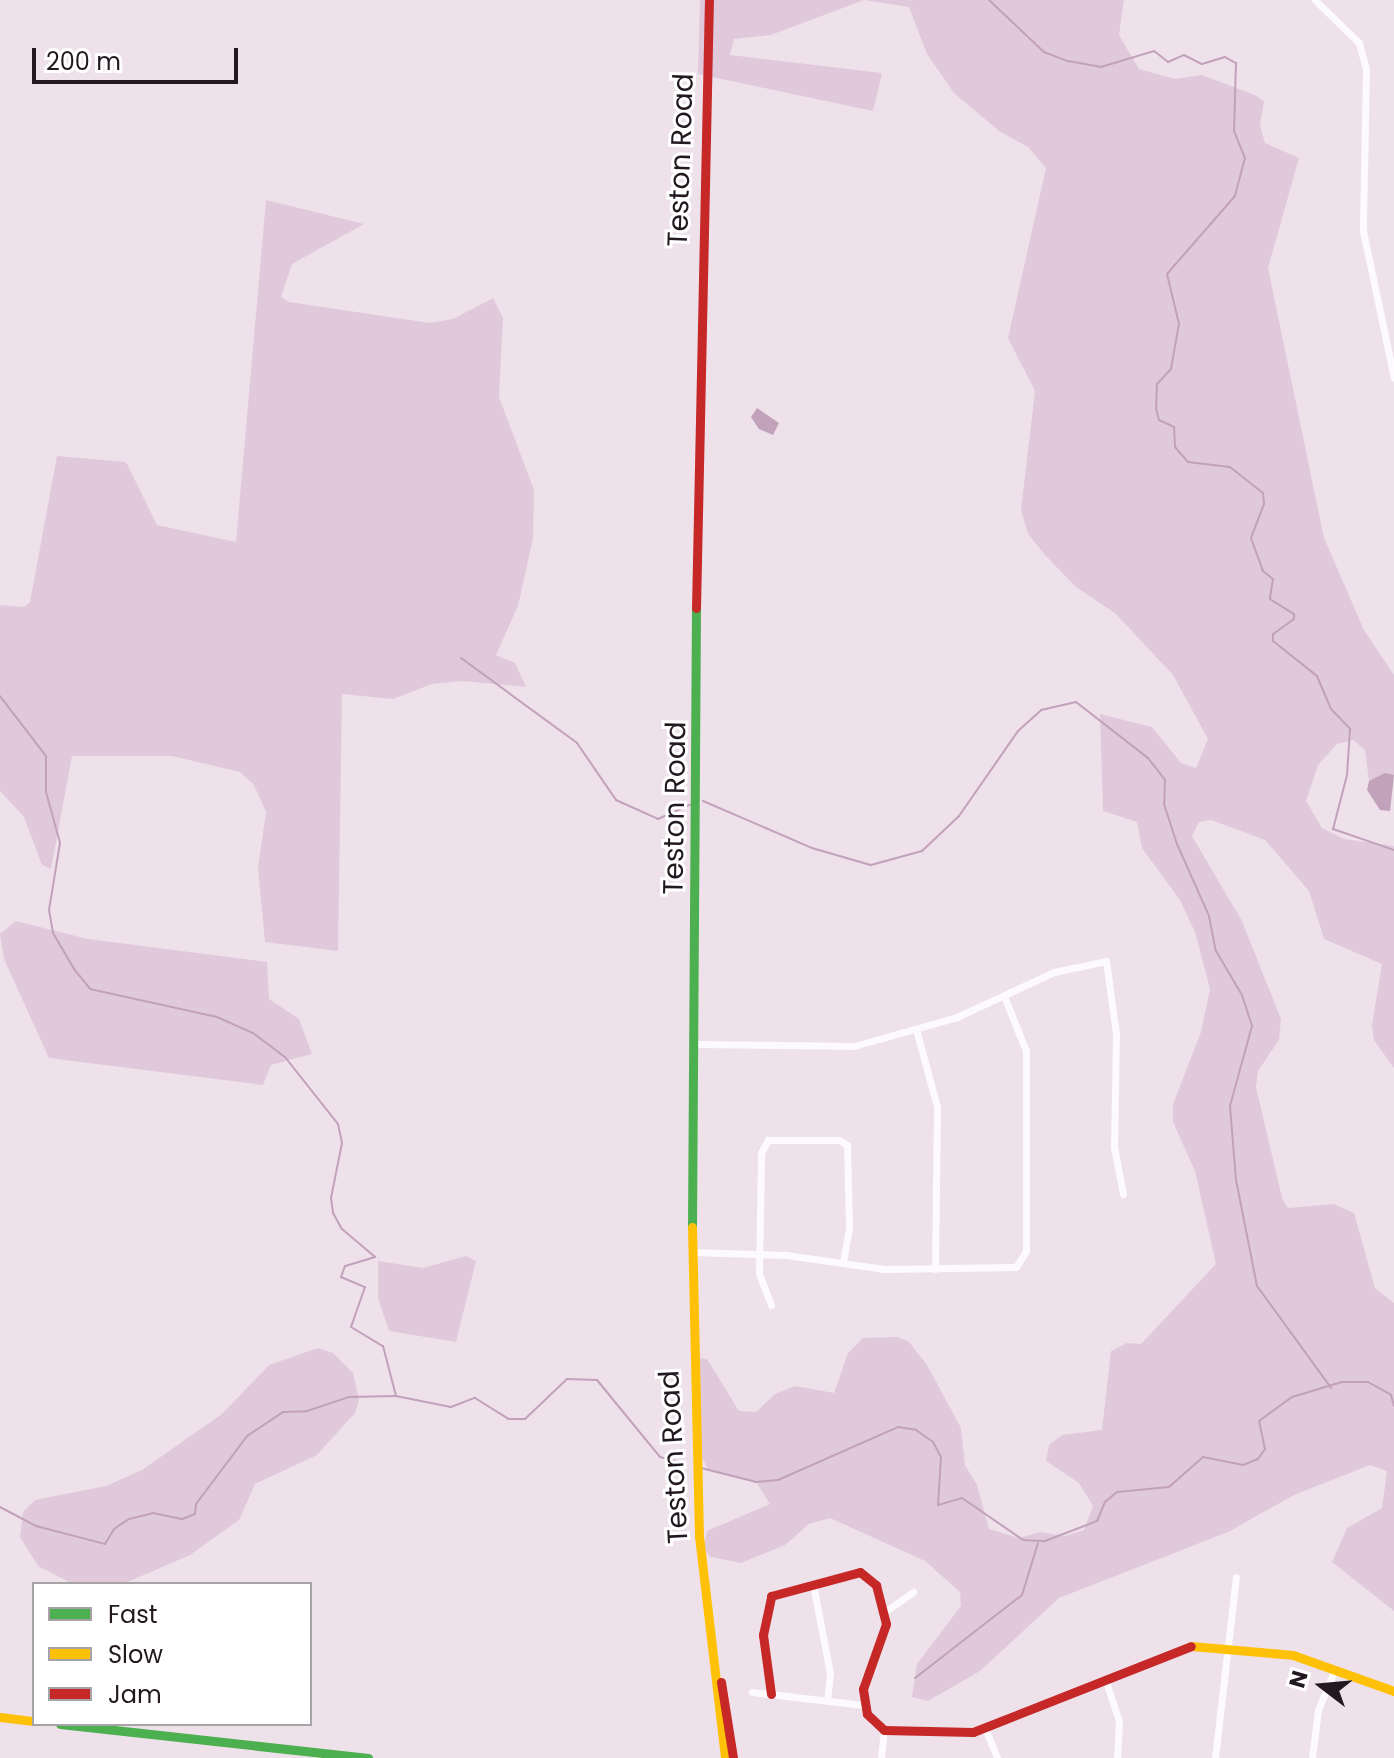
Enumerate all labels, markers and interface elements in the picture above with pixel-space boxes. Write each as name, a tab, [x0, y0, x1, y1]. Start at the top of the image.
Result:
scale bar	[36, 32, 242, 82]
text: 200 m	[46, 45, 121, 78]
street label: Teston Road	[661, 73, 701, 247]
street label: Teston Road	[657, 721, 693, 895]
street label: Teston Road	[653, 1370, 695, 1544]
legend	[32, 1582, 312, 1726]
text: Fast	[108, 1598, 158, 1631]
text: Slow	[108, 1638, 163, 1671]
north arrow	[1282, 1646, 1362, 1726]
text: N	[1281, 1667, 1316, 1691]
text: Jam	[108, 1678, 162, 1711]

